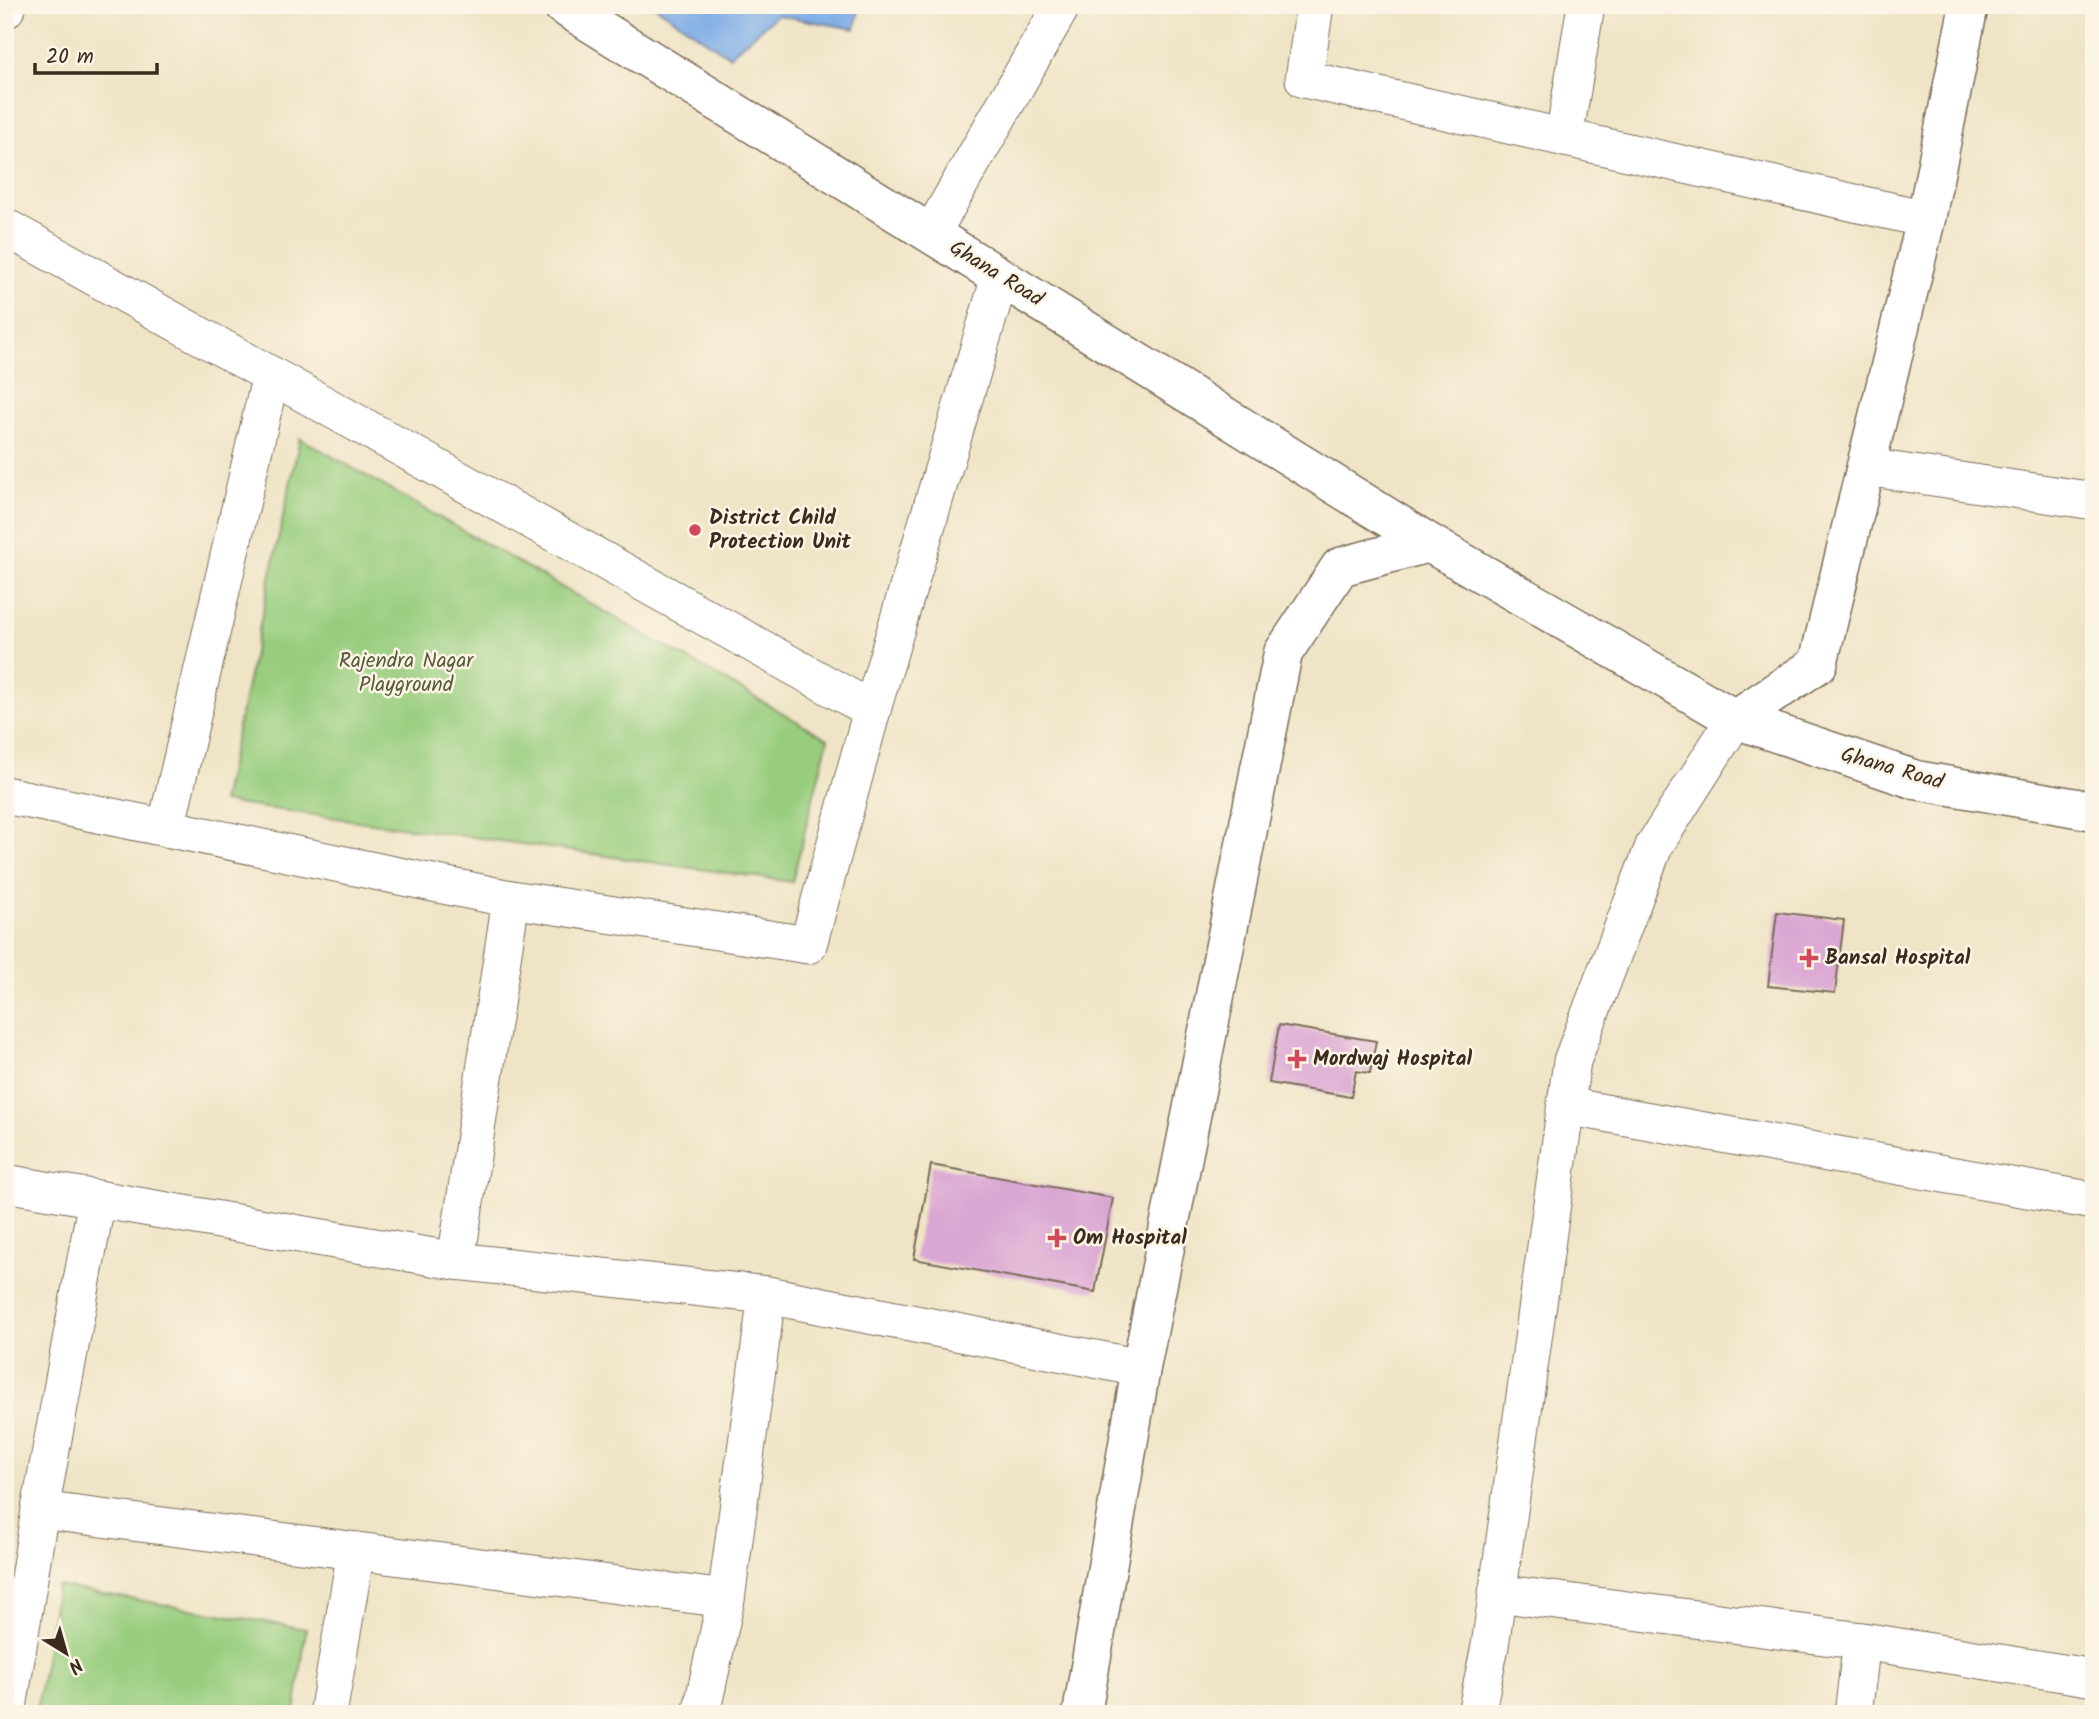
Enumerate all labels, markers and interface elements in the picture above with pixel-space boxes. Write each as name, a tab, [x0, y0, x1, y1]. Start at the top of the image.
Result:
scale bar	[35, 32, 158, 76]
text: 20 m	[46, 41, 94, 74]
street label: Ghana Road	[943, 232, 1050, 316]
place label: District Child Protection Unit	[709, 502, 852, 559]
marker: District Child Protection Unit	[687, 522, 703, 538]
park label: Rajendra Nagar Playground	[339, 645, 474, 702]
street label: Ghana Road	[1837, 739, 1948, 800]
place label: Bansal Hospital	[1825, 942, 1971, 975]
marker: Bansal Hospital	[1799, 948, 1819, 968]
place label: Mordwaj Hospital	[1313, 1043, 1473, 1076]
marker: Mordwaj Hospital	[1287, 1049, 1307, 1069]
place label: Om Hospital	[1073, 1222, 1187, 1255]
marker: Om Hospital	[1047, 1228, 1067, 1248]
north arrow	[32, 1618, 102, 1688]
text: N	[61, 1649, 89, 1681]

